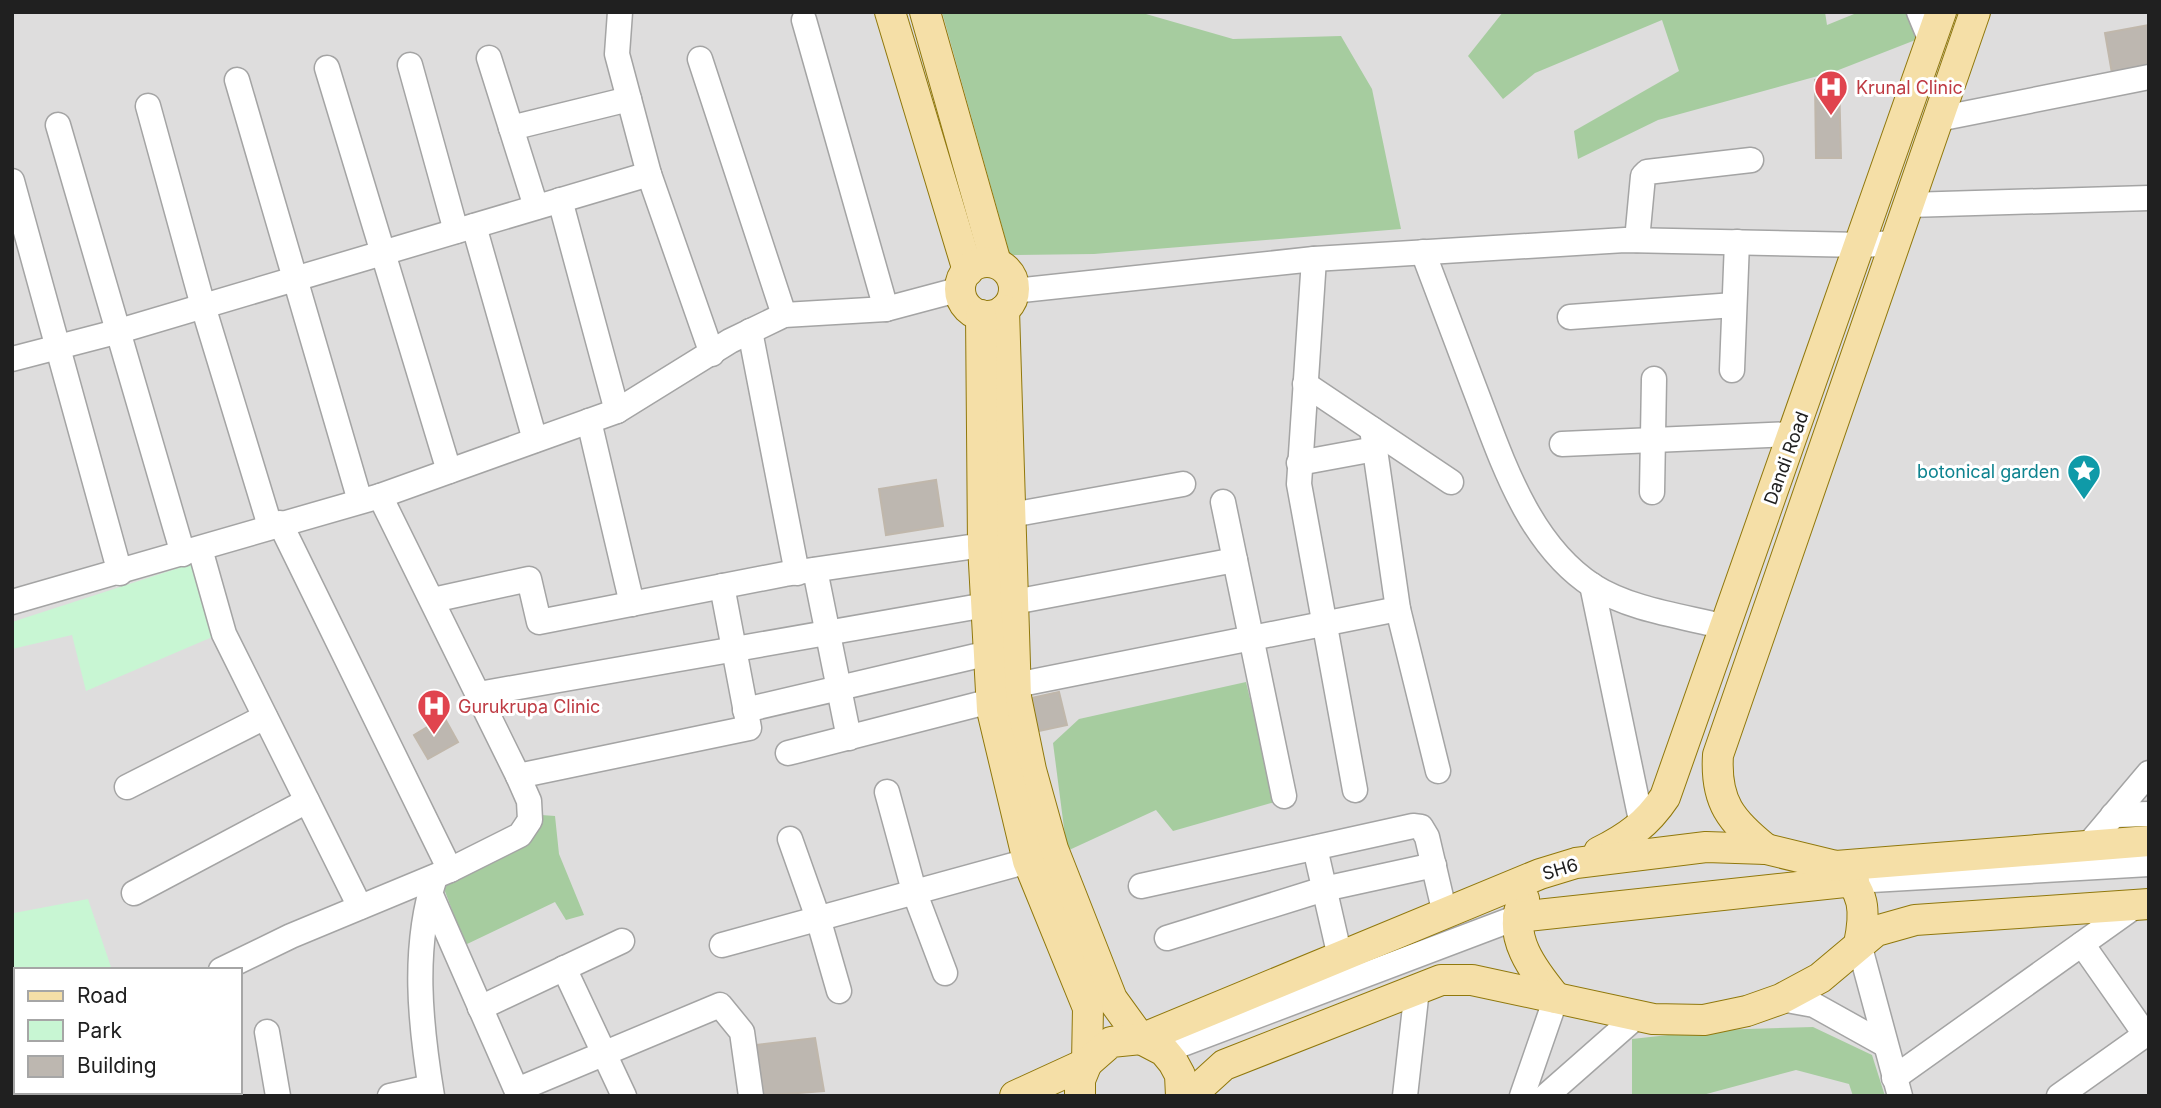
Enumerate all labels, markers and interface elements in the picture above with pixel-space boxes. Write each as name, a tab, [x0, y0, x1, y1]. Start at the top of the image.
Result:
hospital icon: Krunal Clinic	[1812, 68, 1850, 117]
place label: Krunal Clinic	[1856, 77, 1963, 98]
street label: Dandi Road	[1759, 409, 1813, 507]
place icon: botonical garden	[2065, 452, 2103, 501]
place label: botonical garden	[1917, 461, 2060, 482]
hospital icon: Gurukrupa Clinic	[415, 687, 453, 736]
place label: Gurukrupa Clinic	[458, 696, 600, 717]
street label: SH6	[1540, 854, 1580, 884]
legend	[14, 968, 242, 1094]
text: Road	[77, 983, 128, 1008]
text: Park	[77, 1018, 122, 1043]
text: Building	[77, 1053, 157, 1078]

